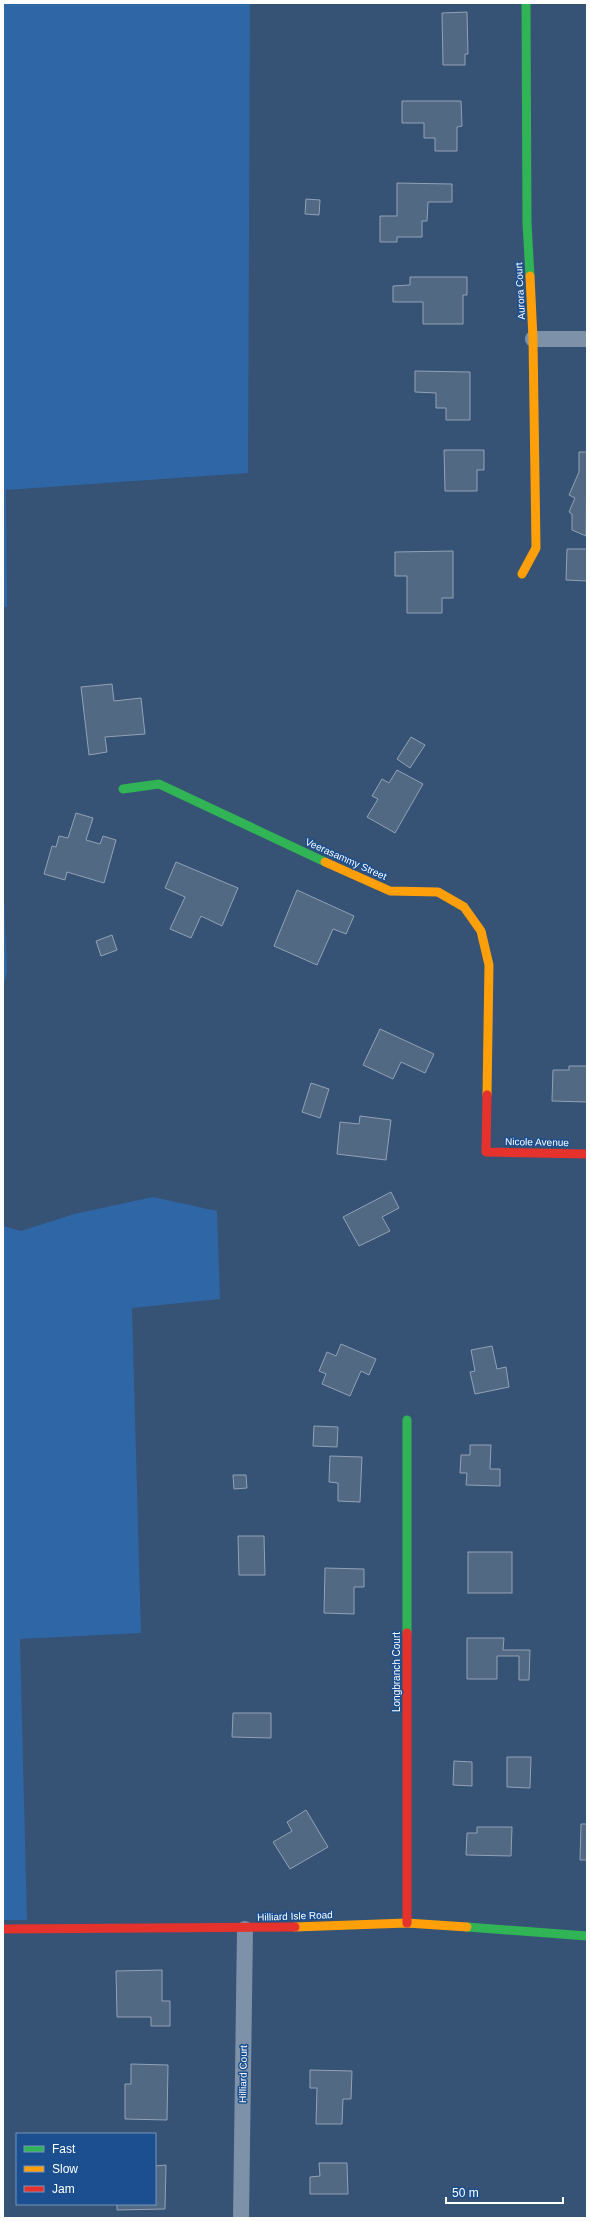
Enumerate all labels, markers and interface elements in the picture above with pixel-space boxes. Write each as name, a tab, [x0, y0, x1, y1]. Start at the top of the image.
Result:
street label: Aurora Court	[513, 262, 527, 320]
street label: Veerasammy Street	[304, 836, 389, 882]
street label: Nicole Avenue	[505, 1136, 569, 1148]
street label: Longbranch Court	[391, 1632, 402, 1712]
street label: Hilliard Isle Road	[257, 1909, 333, 1923]
street label: Hilliard Court	[237, 2045, 249, 2103]
legend	[16, 2133, 156, 2205]
text: Fast	[52, 2142, 76, 2156]
text: Slow	[52, 2162, 78, 2176]
scale bar	[446, 2179, 563, 2205]
text: Jam	[52, 2182, 75, 2196]
text: 50 m	[452, 2186, 479, 2200]

